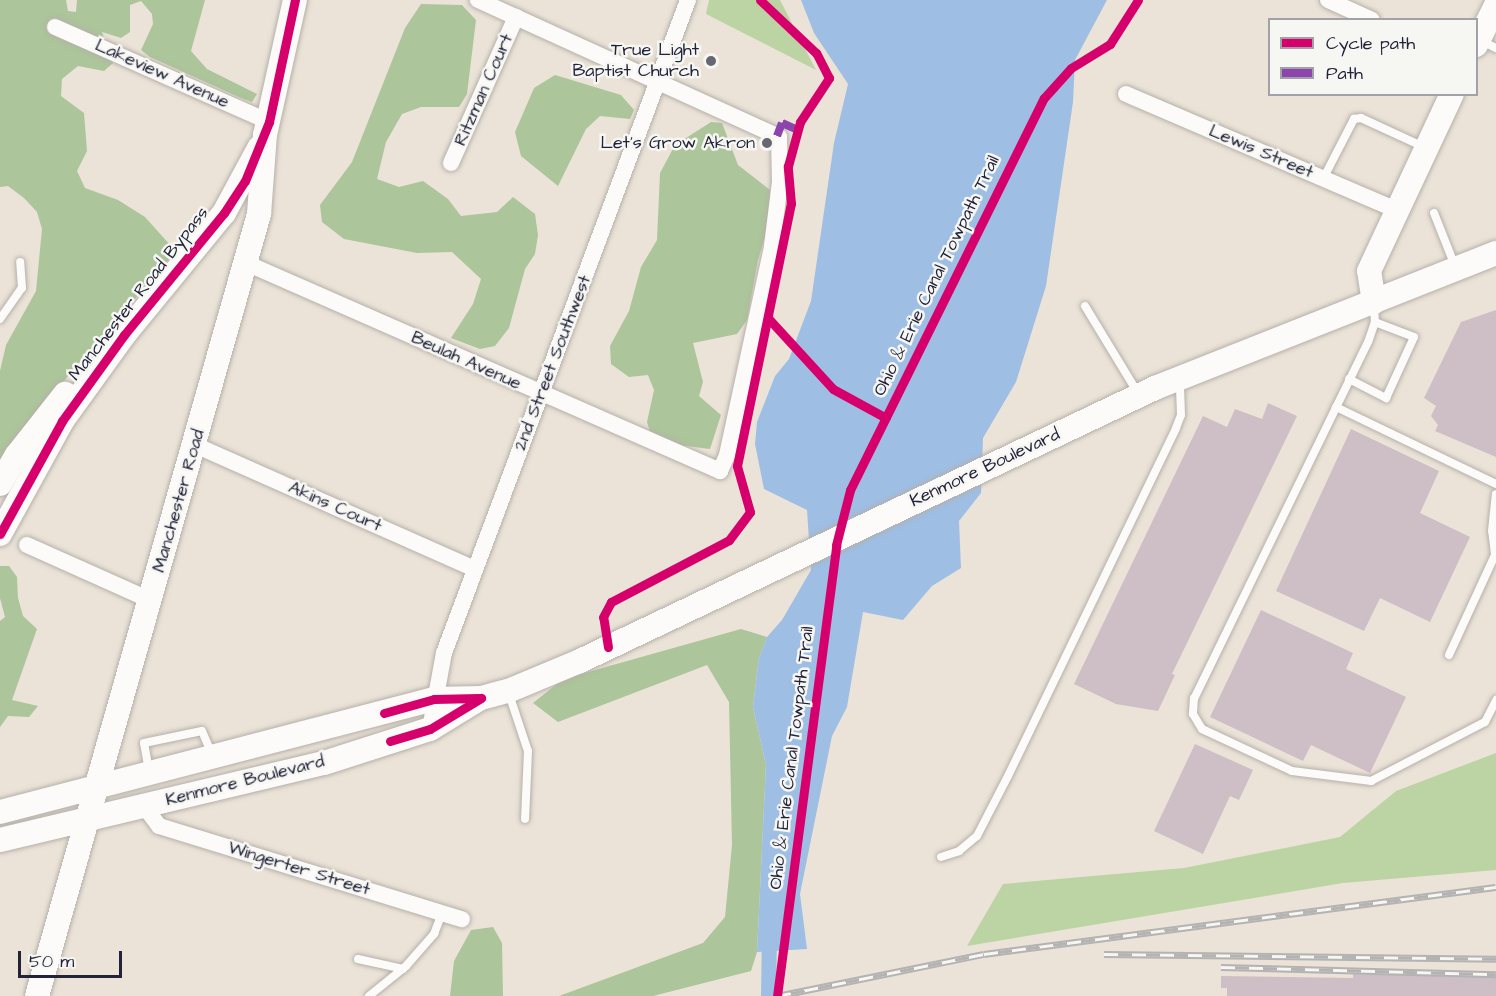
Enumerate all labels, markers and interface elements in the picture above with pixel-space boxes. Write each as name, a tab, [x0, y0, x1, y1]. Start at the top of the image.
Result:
legend	[1268, 18, 1478, 96]
street label: Ritzman Court	[450, 31, 518, 149]
text: Cycle path	[1326, 31, 1415, 56]
street label: Lakeview Avenue	[92, 35, 232, 113]
place label: True Light Baptist Church	[572, 40, 699, 82]
marker: True Light Baptist Church	[704, 54, 718, 68]
text: Path	[1326, 61, 1363, 86]
street label: Lewis Street	[1206, 120, 1316, 184]
place label: Let's Grow Akron	[600, 132, 755, 154]
marker: Let's Grow Akron	[760, 136, 774, 150]
street label: Ohio & Erie Canal Towpath Trail	[869, 152, 1005, 400]
street label: Manchester Road Bypass	[64, 203, 214, 385]
street label: 2nd Street Southwest	[510, 272, 596, 454]
street label: Beulah Avenue	[408, 327, 524, 395]
street label: Kenmore Boulevard	[907, 424, 1063, 512]
street label: Manchester Road	[148, 427, 210, 575]
street label: Akins Court	[285, 477, 385, 537]
street label: Ohio & Erie Canal Towpath Trail	[765, 625, 819, 891]
street label: Kenmore Boulevard	[163, 751, 327, 811]
street label: Wingerter Street	[225, 837, 373, 901]
scale bar	[21, 939, 124, 977]
text: 50 m	[29, 949, 74, 974]

